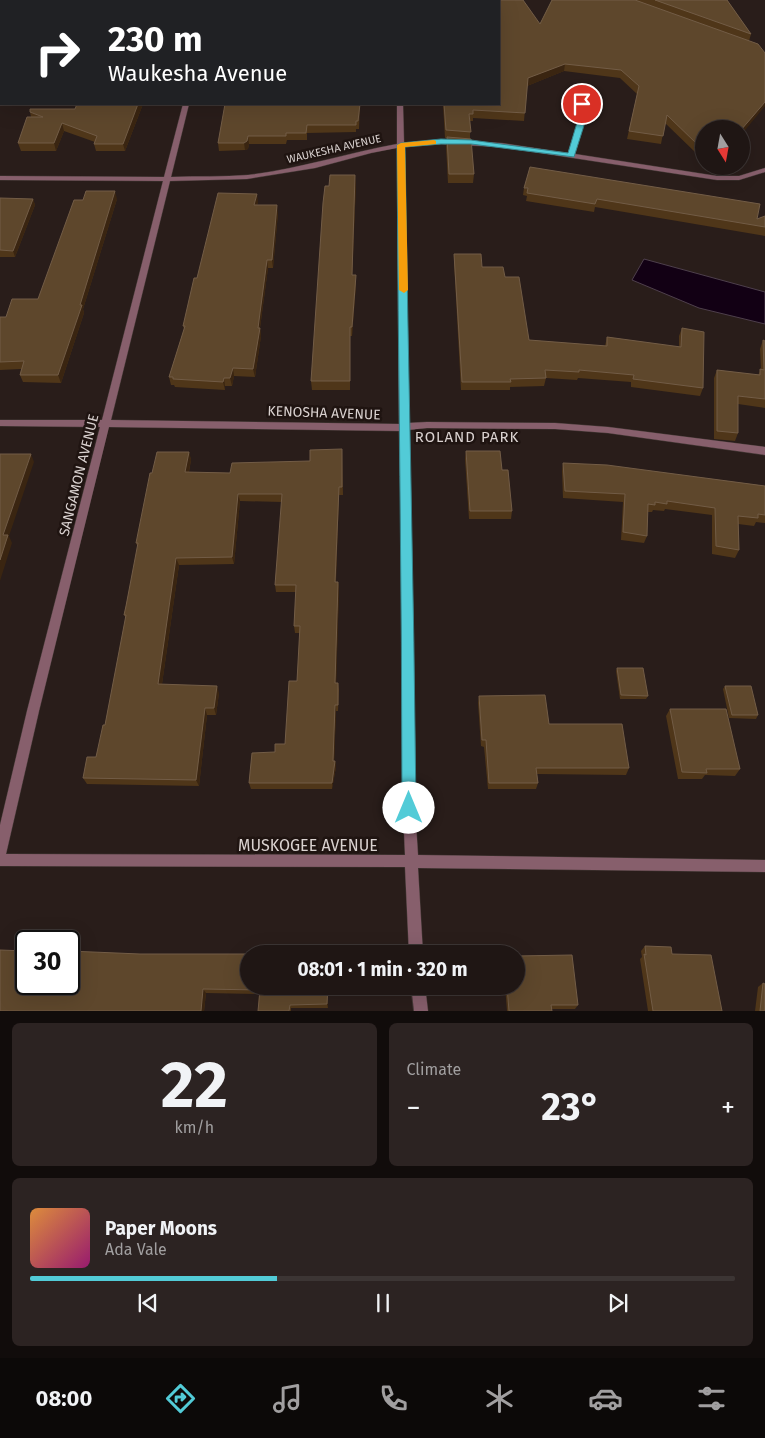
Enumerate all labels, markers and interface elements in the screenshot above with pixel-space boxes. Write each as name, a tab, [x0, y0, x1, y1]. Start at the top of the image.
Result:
text: 230 m	[108, 18, 202, 60]
icon: right	[25, 20, 90, 85]
text: Waukesha Avenue	[108, 60, 287, 87]
pin	[561, 83, 603, 125]
icon: arrive	[568, 90, 596, 118]
north arrow	[695, 120, 750, 175]
map controls	[695, 120, 750, 175]
street label: WAUKESHA AVENUE	[286, 132, 383, 166]
street label: KENOSHA AVENUE	[267, 403, 381, 423]
street label: SANGAMON AVENUE	[56, 412, 102, 538]
district label: ROLAND PARK	[415, 428, 519, 446]
position arrow	[382, 781, 434, 833]
street label: MUSKOGEE AVENUE	[238, 836, 378, 855]
speed limit sign: 30	[15, 930, 80, 995]
text: 08:01 · 1 min · 320 m	[297, 958, 468, 981]
text: 22	[161, 1046, 228, 1124]
text: Climate	[407, 1060, 461, 1079]
text: 23°	[541, 1084, 600, 1130]
text: −	[407, 1091, 421, 1124]
text: +	[721, 1091, 735, 1124]
text: km/h	[174, 1118, 214, 1137]
text: Paper Moons	[105, 1217, 217, 1240]
text: Ada Vale	[105, 1240, 167, 1259]
icon: previous	[134, 1289, 162, 1317]
icon: pause	[369, 1289, 397, 1317]
icon: next	[604, 1289, 632, 1317]
icon: directions	[163, 1381, 198, 1416]
icon: music	[270, 1381, 305, 1416]
icon: phone	[376, 1381, 411, 1416]
icon: climate	[482, 1381, 517, 1416]
icon: car	[588, 1381, 623, 1416]
icon: filters	[694, 1381, 729, 1416]
text: 08:00	[36, 1385, 92, 1412]

